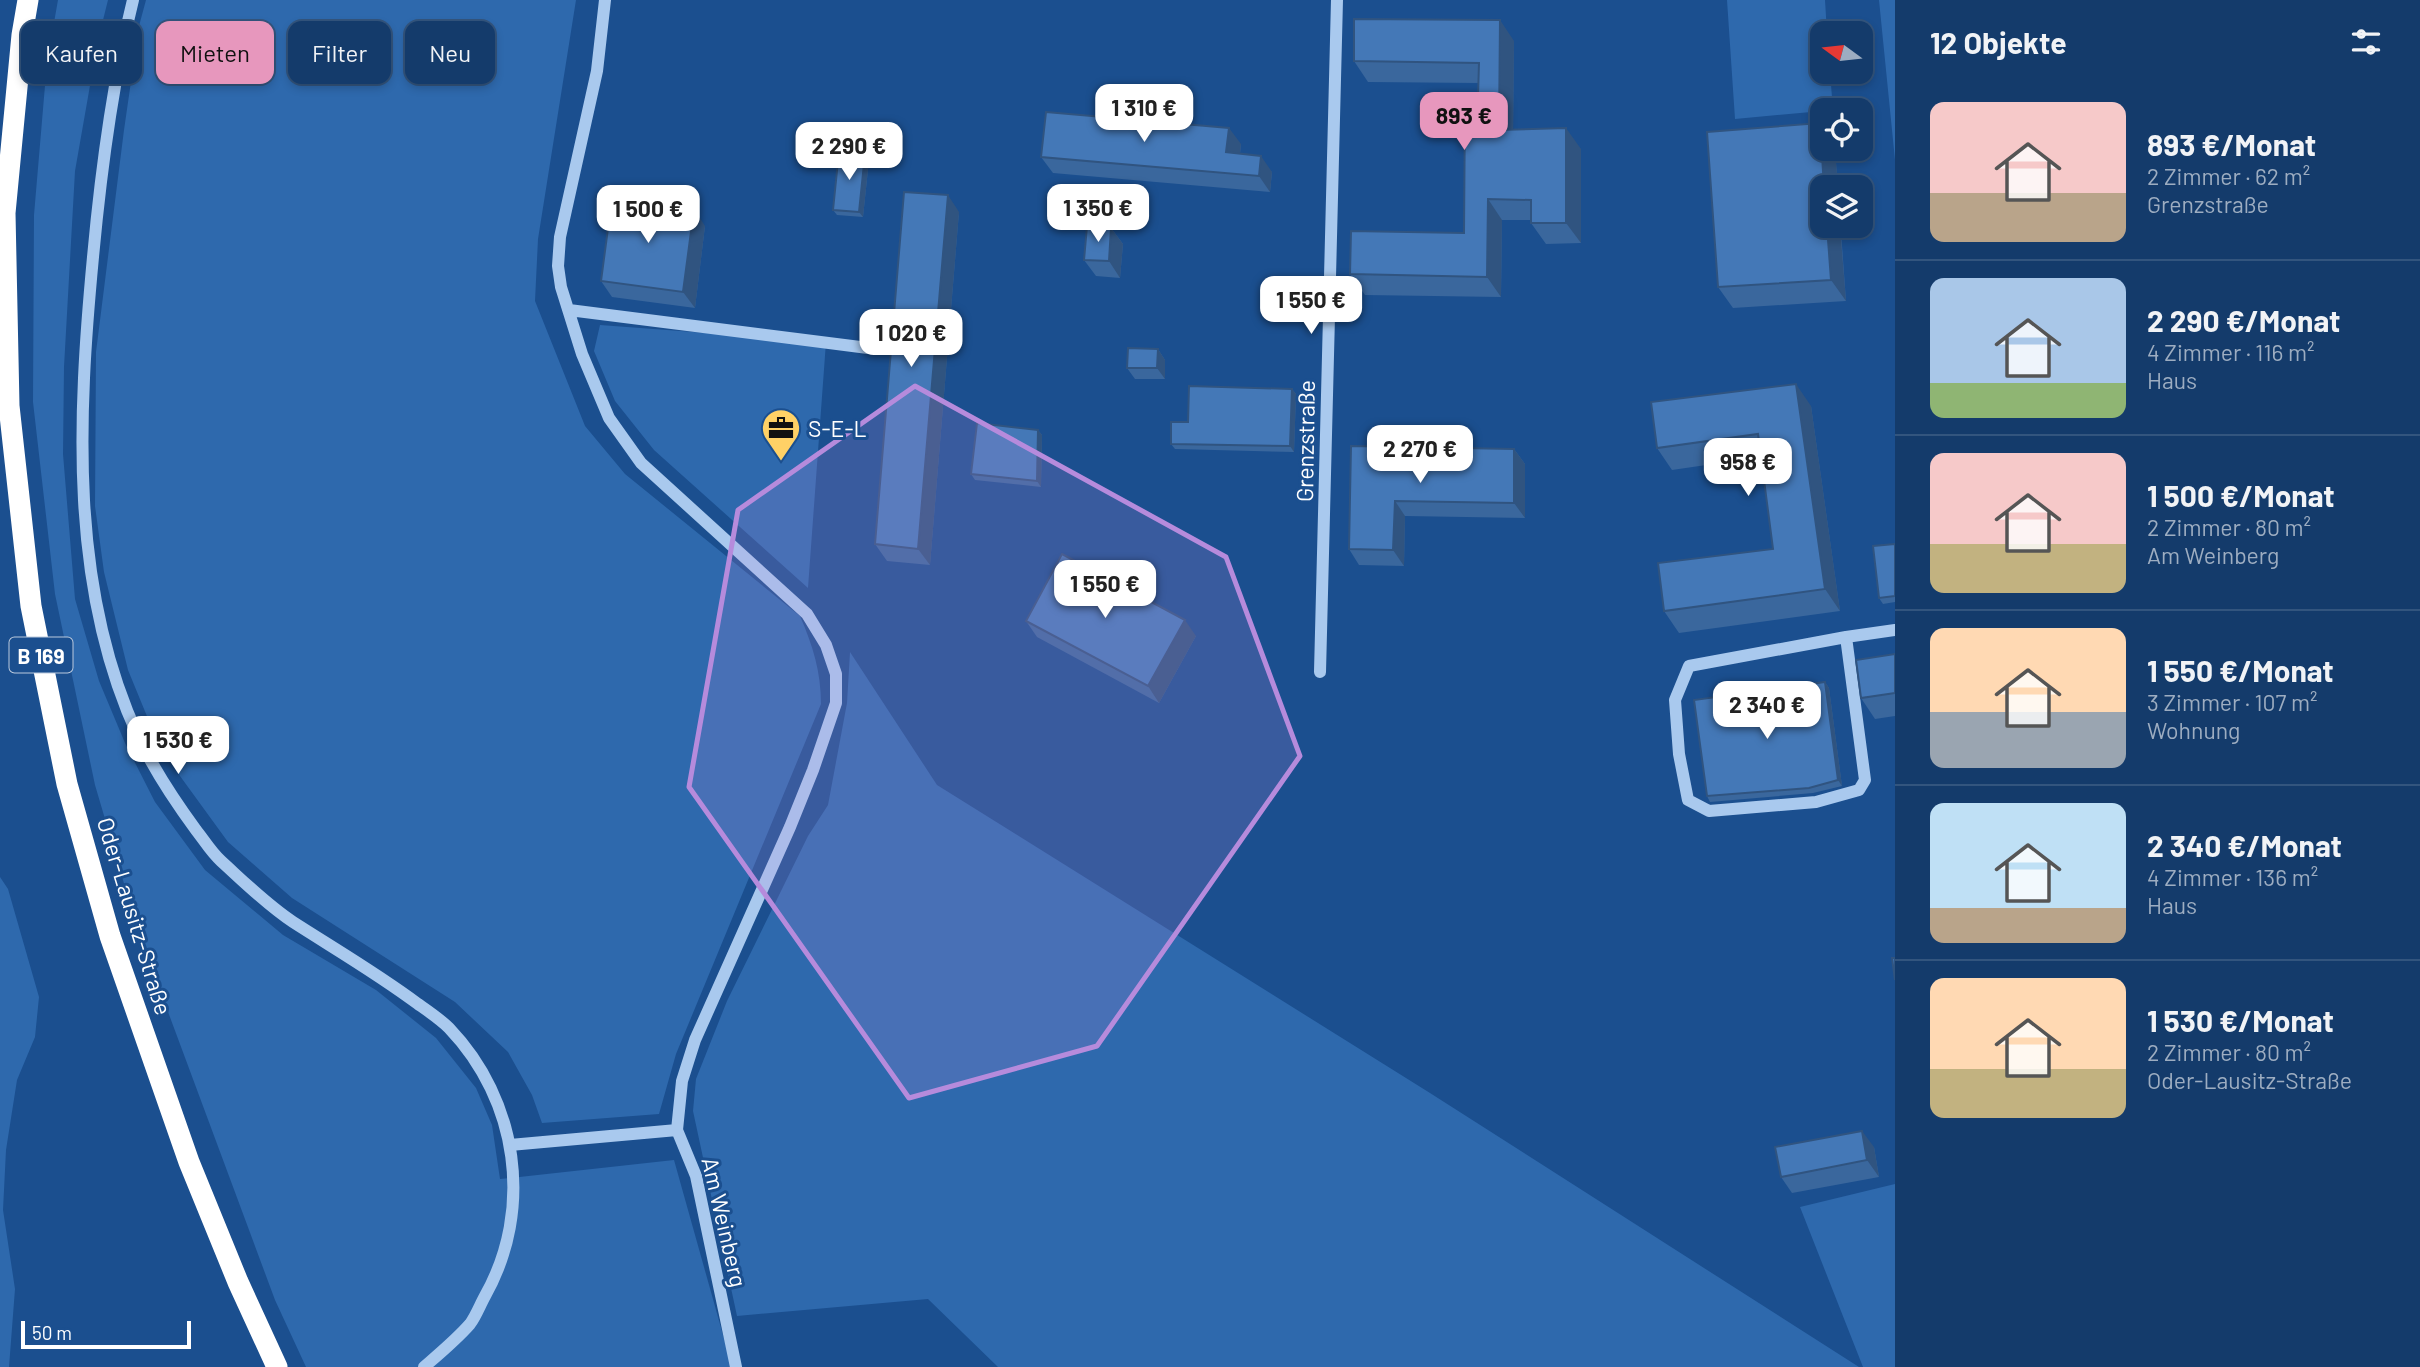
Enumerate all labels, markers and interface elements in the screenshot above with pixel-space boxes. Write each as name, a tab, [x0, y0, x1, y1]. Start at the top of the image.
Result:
chip: Kaufen	[21, 21, 142, 84]
chip: Mieten	[156, 21, 274, 84]
chip: Filter	[288, 21, 391, 84]
chip: Neu	[405, 21, 495, 84]
north arrow	[1810, 21, 1872, 84]
map controls	[1810, 21, 1873, 238]
icon: filters	[2347, 23, 2385, 61]
text: 12 Objekte	[1930, 24, 2067, 60]
pin: 1 310 €	[1079, 85, 1209, 144]
pin: 893 €	[1415, 92, 1513, 152]
text: 1 310 €	[1111, 93, 1177, 121]
button: locate	[1810, 98, 1873, 161]
text: 893 €	[1436, 101, 1492, 129]
pin: 2 290 €	[784, 122, 914, 182]
text: 893 €/Monat	[2147, 126, 2316, 162]
icon: home	[1986, 130, 2070, 214]
text: 2 290 €	[812, 131, 886, 159]
text: 2 Zimmer · 62 m²	[2147, 162, 2310, 190]
button: layers	[1810, 175, 1873, 238]
pin: 1 350 €	[1033, 184, 1163, 244]
pin: 1 500 €	[583, 186, 713, 245]
text: Grenzstraße	[2147, 190, 2269, 218]
text: 1 350 €	[1063, 193, 1133, 221]
text: 1 500 €	[613, 194, 683, 222]
pin: 1 550 €	[1246, 276, 1376, 336]
text: 1 550 €	[1276, 285, 1346, 313]
text: 2 290 €/Monat	[2147, 302, 2340, 338]
icon: home	[1986, 306, 2070, 390]
pin: 1 020 €	[846, 310, 976, 369]
text: 1 020 €	[875, 318, 947, 346]
text: 4 Zimmer · 116 m²	[2147, 338, 2314, 366]
text: Haus	[2147, 366, 2197, 394]
street label: Grenzstraße	[1290, 380, 1320, 502]
office icon: S-E-L	[760, 407, 802, 462]
place label: S-E-L	[808, 414, 867, 442]
pin: 2 270 €	[1355, 426, 1485, 485]
text: 2 270 €	[1383, 434, 1457, 462]
pin: 958 €	[1699, 438, 1797, 498]
text: 958 €	[1720, 447, 1776, 475]
text: 1 500 €/Monat	[2147, 477, 2335, 513]
icon: home	[1986, 481, 2070, 565]
text: 2 Zimmer · 80 m²	[2147, 513, 2311, 541]
text: Am Weinberg	[2147, 541, 2279, 569]
pin: 1 550 €	[1040, 560, 1170, 620]
text: 1 550 €	[1070, 569, 1140, 597]
road number: B 169	[9, 638, 72, 672]
text: 1 550 €/Monat	[2147, 652, 2334, 688]
icon: home	[1986, 656, 2070, 740]
pin: 2 340 €	[1702, 682, 1832, 741]
text: 3 Zimmer · 107 m²	[2147, 688, 2318, 716]
text: 2 340 €	[1729, 690, 1805, 718]
pin: 1 530 €	[113, 716, 243, 776]
text: Wohnung	[2147, 716, 2240, 744]
text: 1 530 €	[143, 725, 213, 753]
street label: Oder-Lausitz-Straße	[92, 814, 178, 1018]
text: 2 340 €/Monat	[2147, 827, 2342, 863]
icon: home	[1986, 831, 2070, 915]
text: 4 Zimmer · 136 m²	[2147, 863, 2318, 891]
text: Haus	[2147, 891, 2197, 919]
text: 1 530 €/Monat	[2147, 1002, 2334, 1038]
icon: home	[1986, 1006, 2070, 1090]
text: 2 Zimmer · 80 m²	[2147, 1038, 2311, 1066]
text: Oder-Lausitz-Straße	[2147, 1066, 2352, 1094]
street label: Am Weinberg	[696, 1154, 754, 1290]
scale bar	[21, 1318, 191, 1350]
text: 50 m	[32, 1321, 72, 1344]

